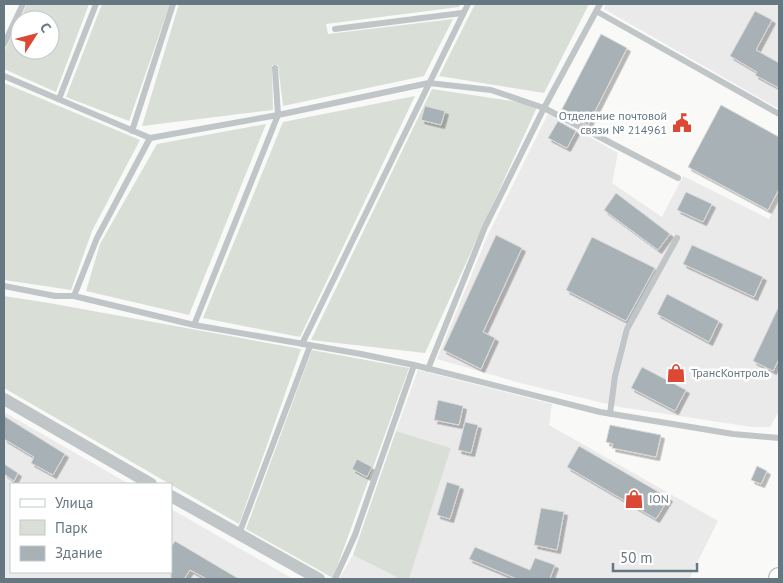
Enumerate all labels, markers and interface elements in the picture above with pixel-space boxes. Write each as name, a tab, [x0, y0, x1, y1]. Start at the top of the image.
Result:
north arrow	[10, 10, 60, 60]
text: С	[36, 19, 55, 36]
place label: Отделение почтовой связи № 214961	[559, 108, 667, 137]
public building icon: Отделение почтовой связи № 214961	[671, 112, 693, 134]
shop icon: ТрансКонтроль	[665, 362, 687, 384]
place label: ТрансКонтроль	[691, 365, 770, 380]
legend	[10, 483, 172, 573]
shop icon: ION	[623, 488, 645, 510]
place label: ION	[649, 491, 669, 506]
text: Улица	[55, 493, 93, 512]
text: Парк	[55, 518, 88, 537]
scale bar	[613, 540, 697, 572]
text: Здание	[55, 543, 103, 562]
text: 50 m	[620, 548, 653, 567]

